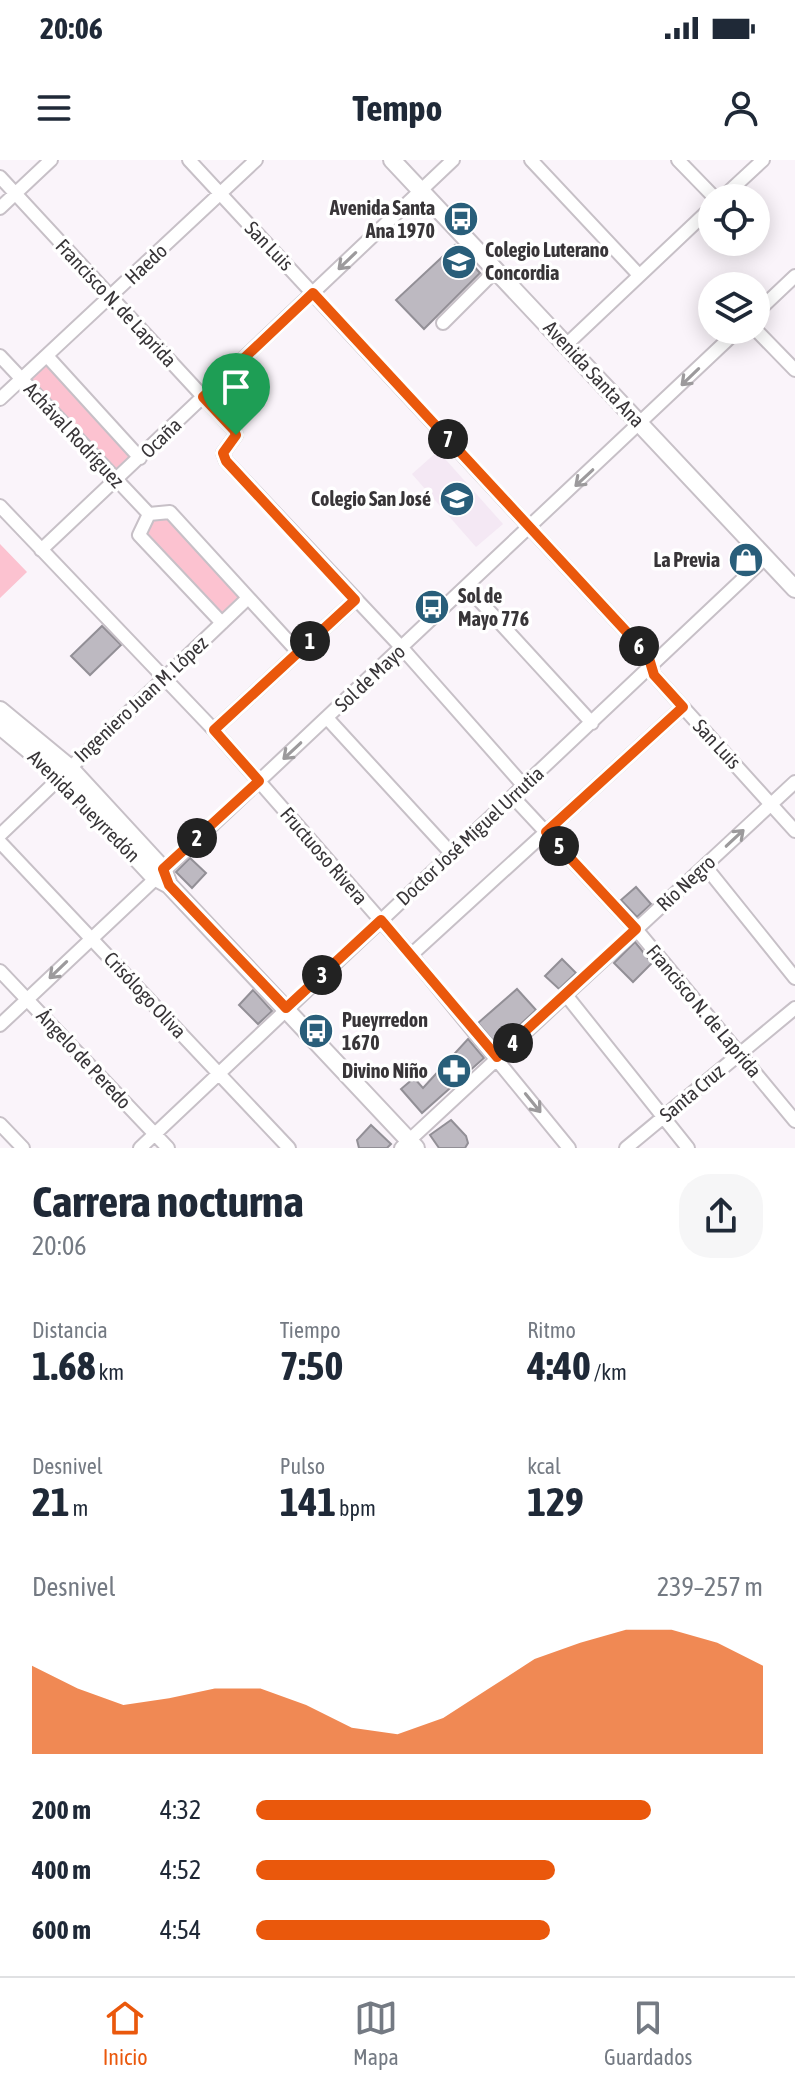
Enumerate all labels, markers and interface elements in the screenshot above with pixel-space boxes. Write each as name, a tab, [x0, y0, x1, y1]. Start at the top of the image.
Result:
text: 20:06	[40, 11, 103, 45]
icon: menu	[32, 86, 76, 130]
icon: person	[719, 86, 763, 130]
text: Tempo	[353, 87, 442, 129]
map controls	[698, 184, 770, 344]
button: locate	[698, 184, 770, 256]
place label: Avenida Santa Ana 1970	[329, 196, 435, 242]
bus stop icon: Avenida Santa Ana 1970	[442, 200, 480, 238]
street label: San Luis	[241, 216, 298, 275]
street label: Francisco N. de Laprida	[51, 234, 181, 371]
place label: Colegio Luterano Concordia	[485, 238, 609, 284]
street label: Haedo	[120, 239, 171, 289]
school or university icon: Colegio Luterano Concordia	[440, 243, 478, 281]
one-way arrow	[337, 251, 357, 270]
button: layers	[698, 272, 770, 344]
street label: Avenida Santa Ana	[539, 316, 649, 432]
pin	[202, 353, 270, 435]
icon: arrive	[214, 365, 258, 409]
one-way arrow	[681, 367, 700, 386]
street label: Achával Rodríguez	[20, 377, 129, 492]
street label: Ocaña	[136, 413, 186, 462]
pin: 7	[428, 419, 468, 459]
text: 7	[443, 426, 453, 452]
one-way arrow	[574, 468, 594, 487]
school or university icon: Colegio San José	[438, 480, 476, 518]
place label: Colegio San José	[311, 487, 431, 510]
shop icon: La Previa	[727, 541, 765, 579]
place label: La Previa	[654, 548, 720, 571]
place label: Sol de Mayo 776	[458, 584, 529, 630]
bus stop icon: Sol de Mayo 776	[413, 588, 451, 626]
pin: 1	[290, 621, 330, 661]
pin: 6	[619, 626, 659, 666]
text: 1	[305, 628, 315, 654]
street label: Ingeniero Juan M. López	[69, 631, 212, 766]
text: 6	[634, 633, 644, 659]
street label: Sol de Mayo	[330, 639, 409, 716]
street label: San Luis	[689, 714, 746, 773]
one-way arrow	[282, 741, 302, 759]
street label: Avenida Pueyrredón	[24, 745, 145, 866]
street label: Doctor José Miguel Urrutia	[391, 762, 548, 910]
street label: Fructuoso Rivera	[276, 802, 373, 909]
pin: 2	[177, 818, 217, 858]
text: 2	[192, 825, 202, 851]
pin: 5	[539, 826, 579, 866]
one-way arrow	[725, 829, 745, 848]
text: 5	[554, 833, 564, 859]
street label: Río Negro	[652, 850, 720, 915]
street label: Francisco N. de Laprida	[642, 940, 767, 1082]
street label: Crisólogo Oliva	[100, 947, 191, 1043]
pin: 3	[302, 955, 342, 995]
one-way arrow	[49, 960, 68, 979]
text: 3	[317, 962, 327, 988]
street label: Ángelo de Peredo	[32, 1004, 136, 1113]
place label: Pueyrredon 1670	[342, 1008, 428, 1054]
bus stop icon: Pueyrredon 1670	[297, 1012, 335, 1050]
pin: 4	[493, 1023, 533, 1063]
text: 4	[508, 1030, 518, 1056]
pharmacy icon: Divino Niño	[435, 1052, 473, 1090]
place label: Divino Niño	[342, 1059, 428, 1082]
street label: Santa Cruz	[655, 1059, 729, 1126]
one-way arrow	[525, 1092, 542, 1113]
button: share	[679, 1174, 763, 1258]
text: Carrera nocturna	[32, 1176, 304, 1226]
text: 20:06	[32, 1231, 87, 1261]
text: Distancia	[32, 1317, 108, 1343]
text: Tiempo	[280, 1317, 341, 1343]
text: Ritmo	[527, 1317, 576, 1343]
text: 1.68	[32, 1343, 96, 1388]
text: 7:50	[280, 1343, 343, 1388]
text: 4:40	[527, 1343, 591, 1388]
text: km	[96, 1359, 124, 1385]
text: /km	[591, 1359, 627, 1385]
text: Desnivel	[32, 1453, 102, 1479]
text: Pulso	[280, 1453, 325, 1479]
text: kcal	[527, 1453, 561, 1479]
text: 21	[32, 1479, 70, 1524]
text: 141	[280, 1479, 336, 1524]
text: 129	[527, 1479, 584, 1524]
text: m	[70, 1495, 88, 1521]
text: bpm	[336, 1495, 376, 1521]
text: Desnivel	[32, 1572, 115, 1602]
text: 239–257 m	[657, 1572, 763, 1602]
text: 200 m	[32, 1795, 91, 1825]
text: 4:32	[160, 1795, 201, 1825]
text: 400 m	[32, 1855, 91, 1885]
text: 4:52	[160, 1855, 201, 1885]
text: 600 m	[32, 1915, 91, 1945]
text: 4:54	[160, 1915, 201, 1945]
tab: Inicio	[103, 1996, 148, 2070]
tab: Mapa	[353, 1996, 399, 2070]
tab: Guardados	[604, 1996, 692, 2070]

